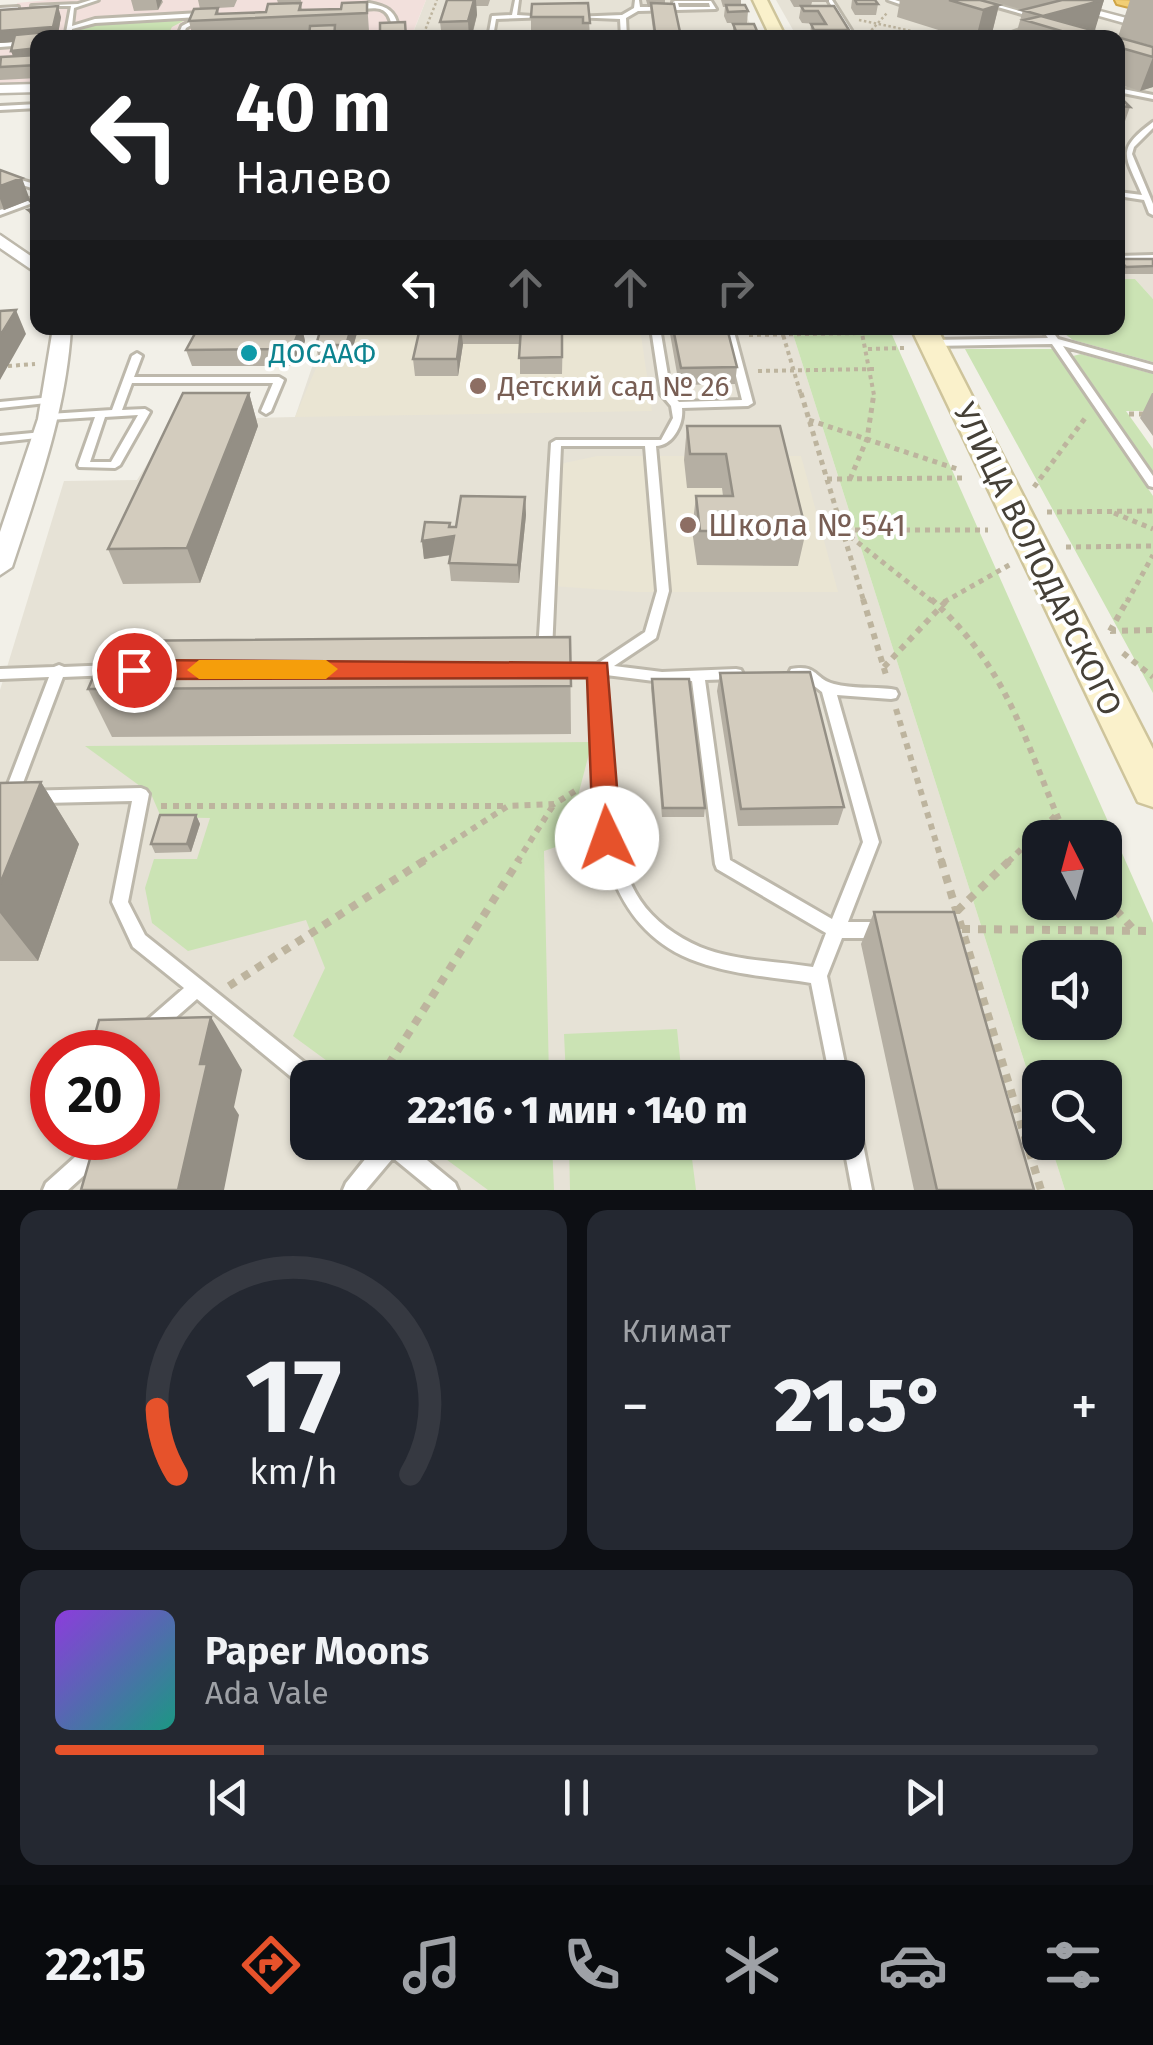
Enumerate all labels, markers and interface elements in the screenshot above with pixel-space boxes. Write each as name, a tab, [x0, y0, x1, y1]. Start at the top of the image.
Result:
text: 40 m	[235, 66, 391, 150]
icon: left	[70, 70, 200, 200]
text: Налево	[235, 151, 392, 205]
icon: left	[393, 260, 448, 315]
icon: ahead	[498, 260, 553, 315]
icon: ahead	[603, 260, 658, 315]
icon: right	[708, 260, 763, 315]
place label: ДОСААФ	[268, 337, 376, 370]
marker: ДОСААФ	[238, 342, 260, 364]
place label: Детский сад № 26	[497, 370, 730, 403]
marker: Детский сад № 26	[467, 375, 489, 397]
street label: УЛИЦА ВОЛОДАРСКОГО	[946, 397, 1130, 721]
place label: Школа № 541	[708, 506, 906, 544]
marker: Школа № 541	[677, 514, 699, 536]
pin	[92, 628, 177, 713]
icon: arrive	[107, 643, 162, 698]
position arrow	[555, 786, 659, 890]
north arrow	[1022, 820, 1122, 920]
map controls	[1022, 820, 1122, 1160]
button: sound	[1022, 940, 1122, 1040]
speed limit sign: 20	[30, 1030, 160, 1160]
button: search	[1022, 1060, 1122, 1160]
text: 22:16 · 1 мин · 140 m	[407, 1087, 748, 1133]
text: Климат	[622, 1312, 731, 1350]
text: 17	[245, 1335, 342, 1460]
text: 21.5°	[774, 1361, 945, 1451]
text: −	[622, 1374, 649, 1440]
text: +	[1071, 1374, 1098, 1440]
text: km/h	[249, 1451, 337, 1493]
text: Paper Moons	[205, 1628, 429, 1674]
text: Ada Vale	[205, 1674, 329, 1712]
icon: previous	[201, 1770, 256, 1825]
icon: pause	[549, 1770, 604, 1825]
icon: next	[897, 1770, 952, 1825]
icon: directions	[236, 1930, 306, 2000]
icon: music	[397, 1930, 467, 2000]
icon: phone	[557, 1930, 627, 2000]
icon: climate	[717, 1930, 787, 2000]
icon: car	[878, 1930, 948, 2000]
icon: filters	[1038, 1930, 1108, 2000]
text: 22:15	[45, 1938, 146, 1992]

